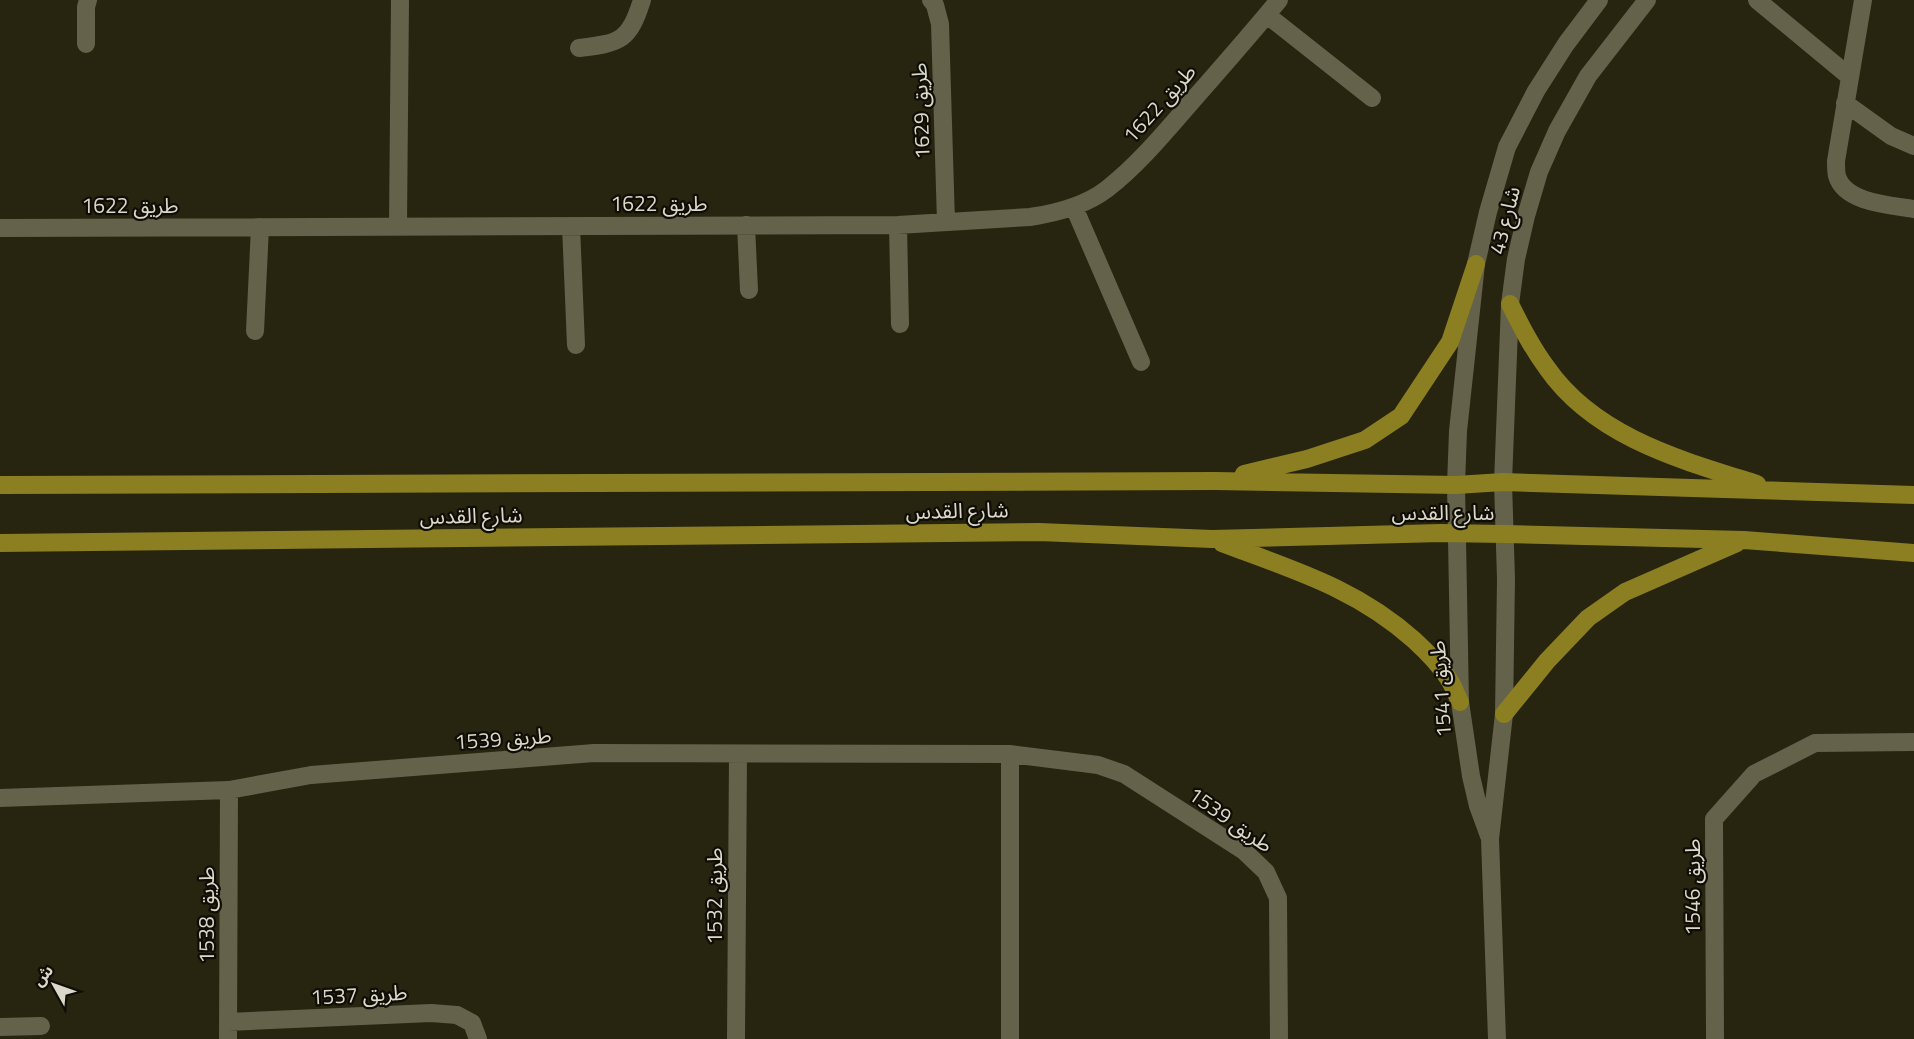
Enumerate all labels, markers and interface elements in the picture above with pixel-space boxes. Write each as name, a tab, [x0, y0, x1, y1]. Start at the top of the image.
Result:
street label: طريق 1622	[1115, 56, 1203, 150]
street label: طريق 1629	[902, 62, 938, 160]
street label: شارع 43	[1480, 183, 1528, 257]
street label: طريق 1622	[611, 187, 707, 219]
street label: طريق 1622	[82, 189, 178, 221]
street label: شارع القدس	[905, 493, 1009, 527]
street label: شارع القدس	[1392, 496, 1494, 528]
street label: شارع القدس	[419, 498, 523, 532]
street label: طريق 1541	[1421, 640, 1459, 738]
street label: طريق 1539	[454, 719, 552, 757]
street label: طريق 1539	[1182, 778, 1280, 860]
street label: طريق 1546	[1676, 839, 1708, 935]
street label: طريق 1532	[698, 848, 730, 944]
street label: طريق 1538	[190, 867, 222, 963]
north arrow	[24, 955, 84, 1015]
text: ش	[26, 959, 59, 991]
street label: طريق 1537	[310, 975, 408, 1013]

